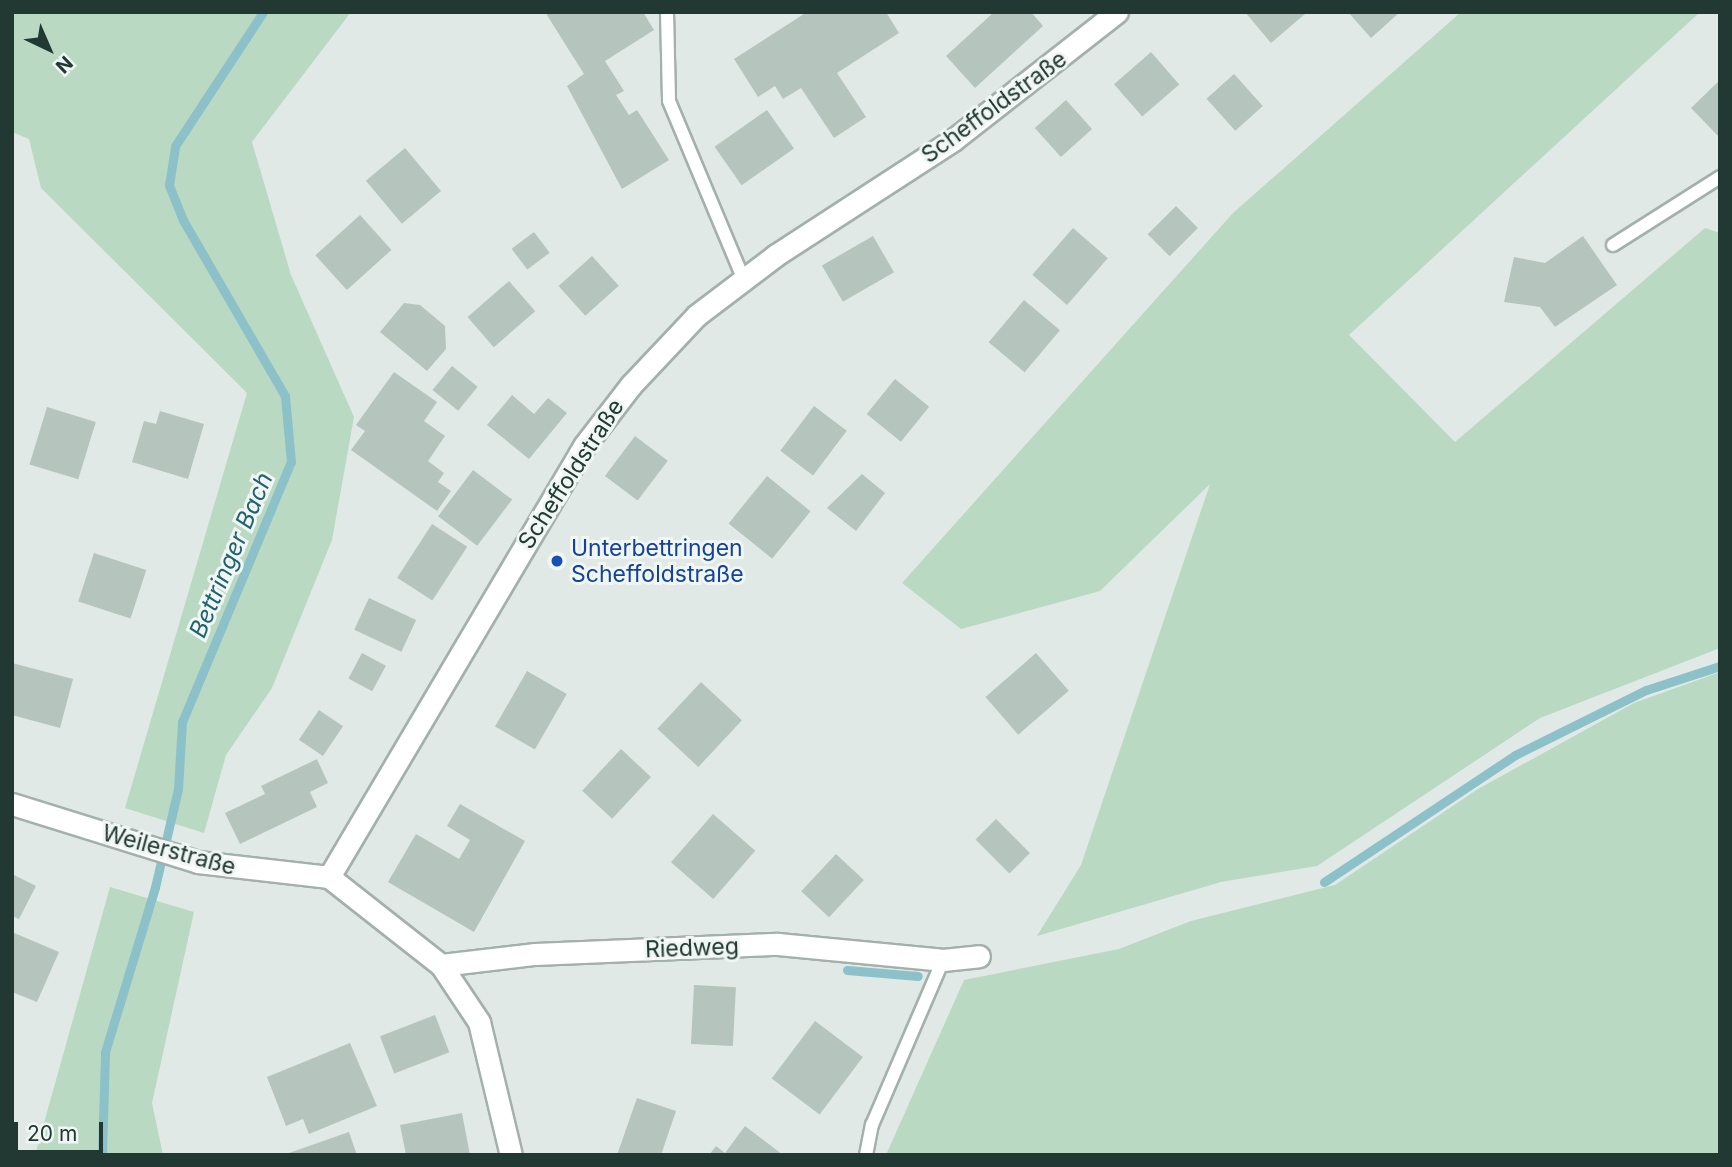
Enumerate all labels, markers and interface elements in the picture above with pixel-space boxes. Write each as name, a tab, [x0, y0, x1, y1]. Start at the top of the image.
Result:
north arrow	[14, 14, 84, 84]
street label: Scheffoldstraße	[916, 45, 1072, 169]
text: N	[51, 51, 77, 78]
street label: Scheffoldstraße	[512, 394, 630, 554]
water label: Bettringer Bach	[183, 468, 279, 642]
place label: Unterbettringen Scheffoldstraße	[571, 534, 744, 588]
marker: Unterbettringen Scheffoldstraße	[549, 553, 565, 569]
street label: Weilerstraße	[99, 819, 239, 881]
street label: Riedweg	[645, 933, 739, 963]
scale bar	[18, 1108, 107, 1152]
text: 20 m	[27, 1121, 77, 1146]

